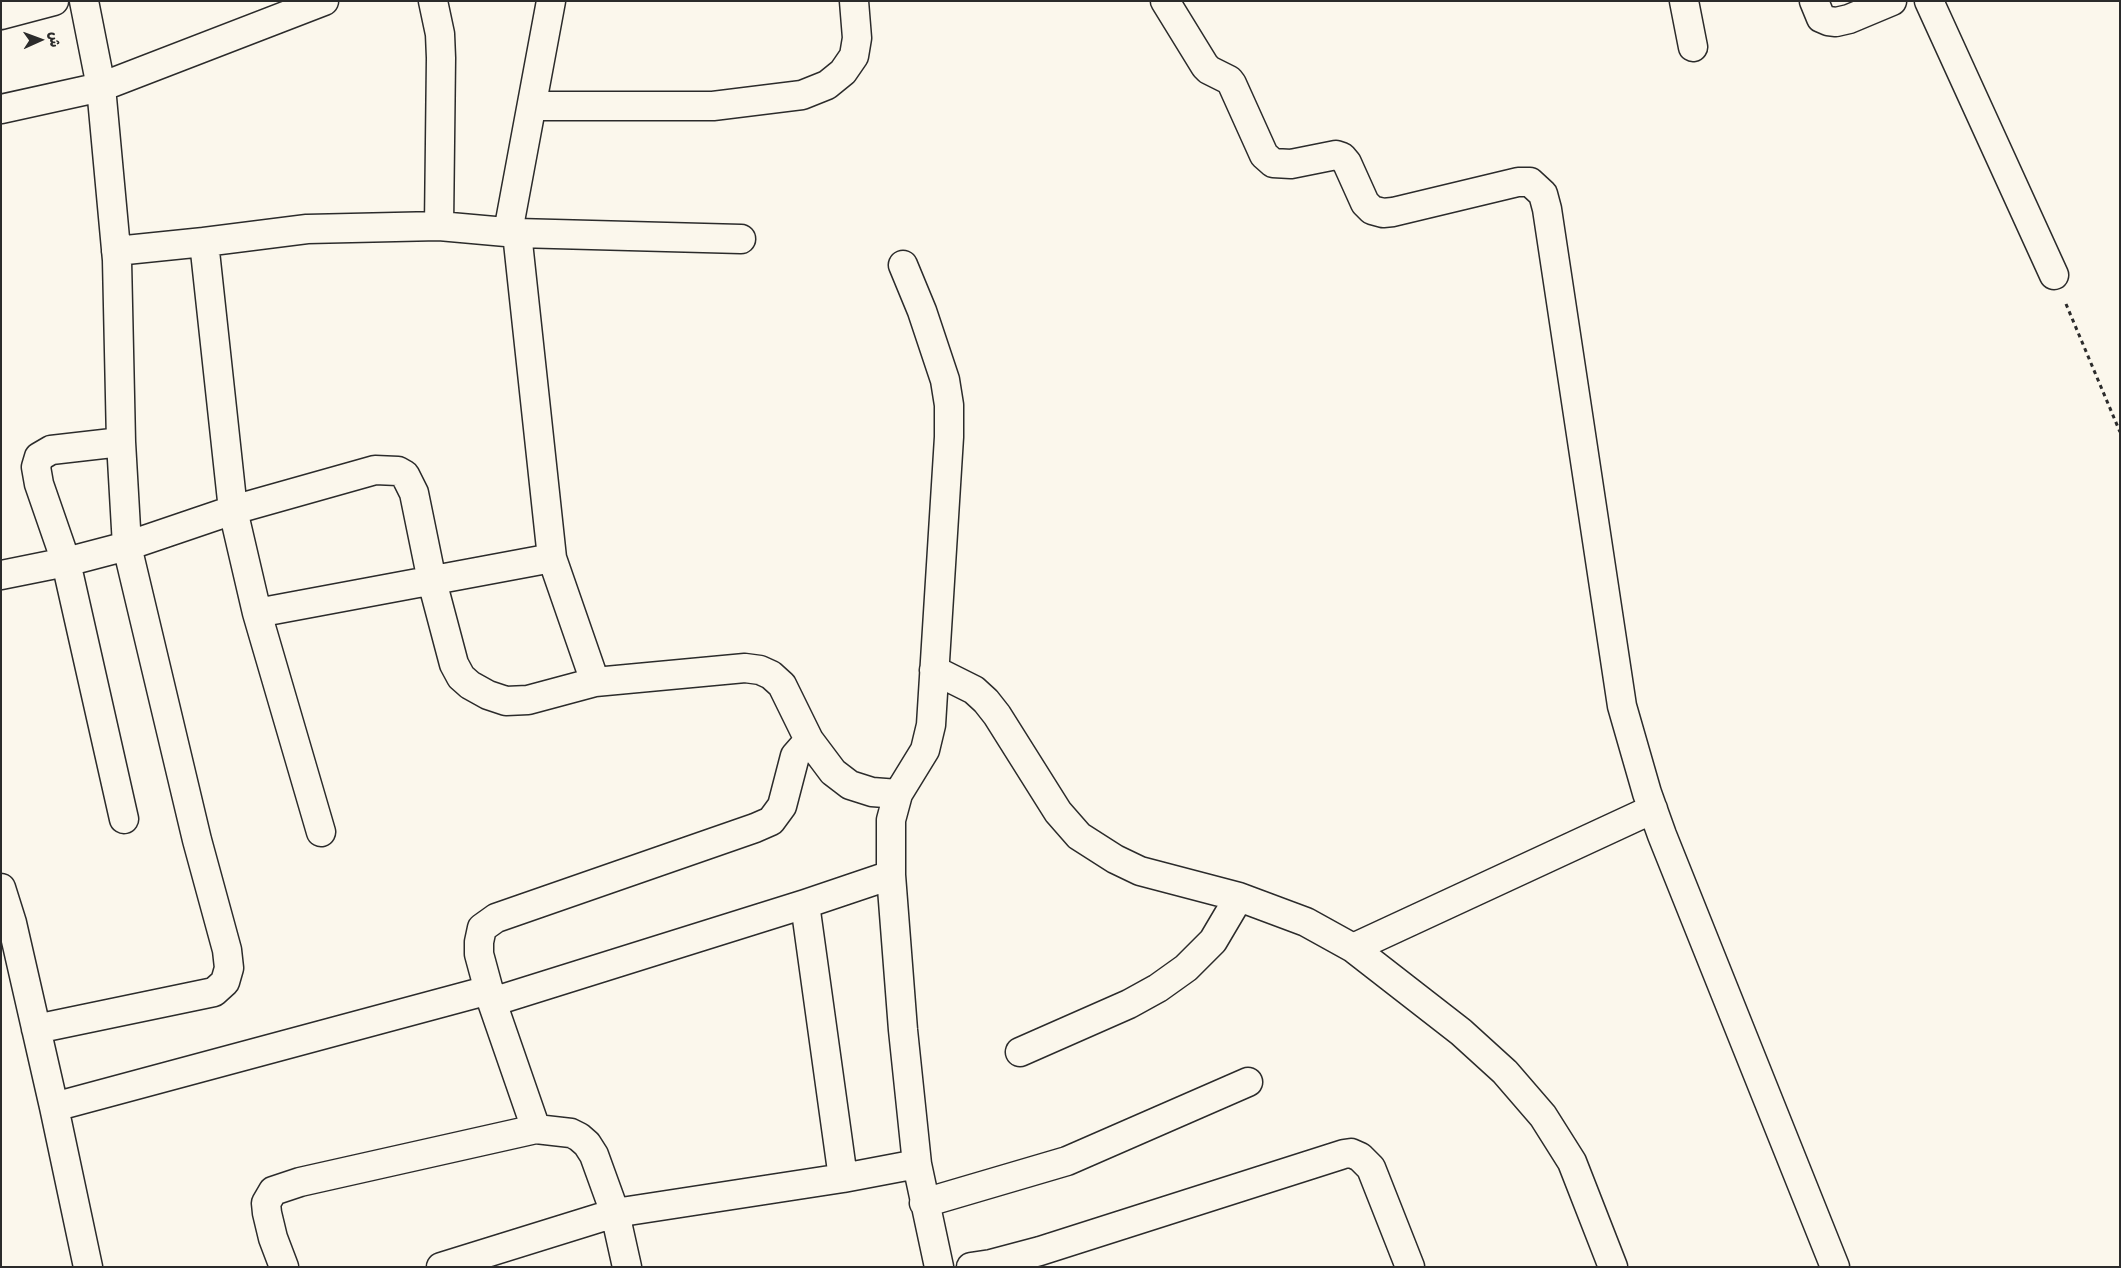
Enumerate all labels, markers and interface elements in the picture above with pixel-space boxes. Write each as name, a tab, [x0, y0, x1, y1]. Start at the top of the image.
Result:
north arrow	[15, 15, 65, 65]
text: ش	[45, 31, 66, 48]

